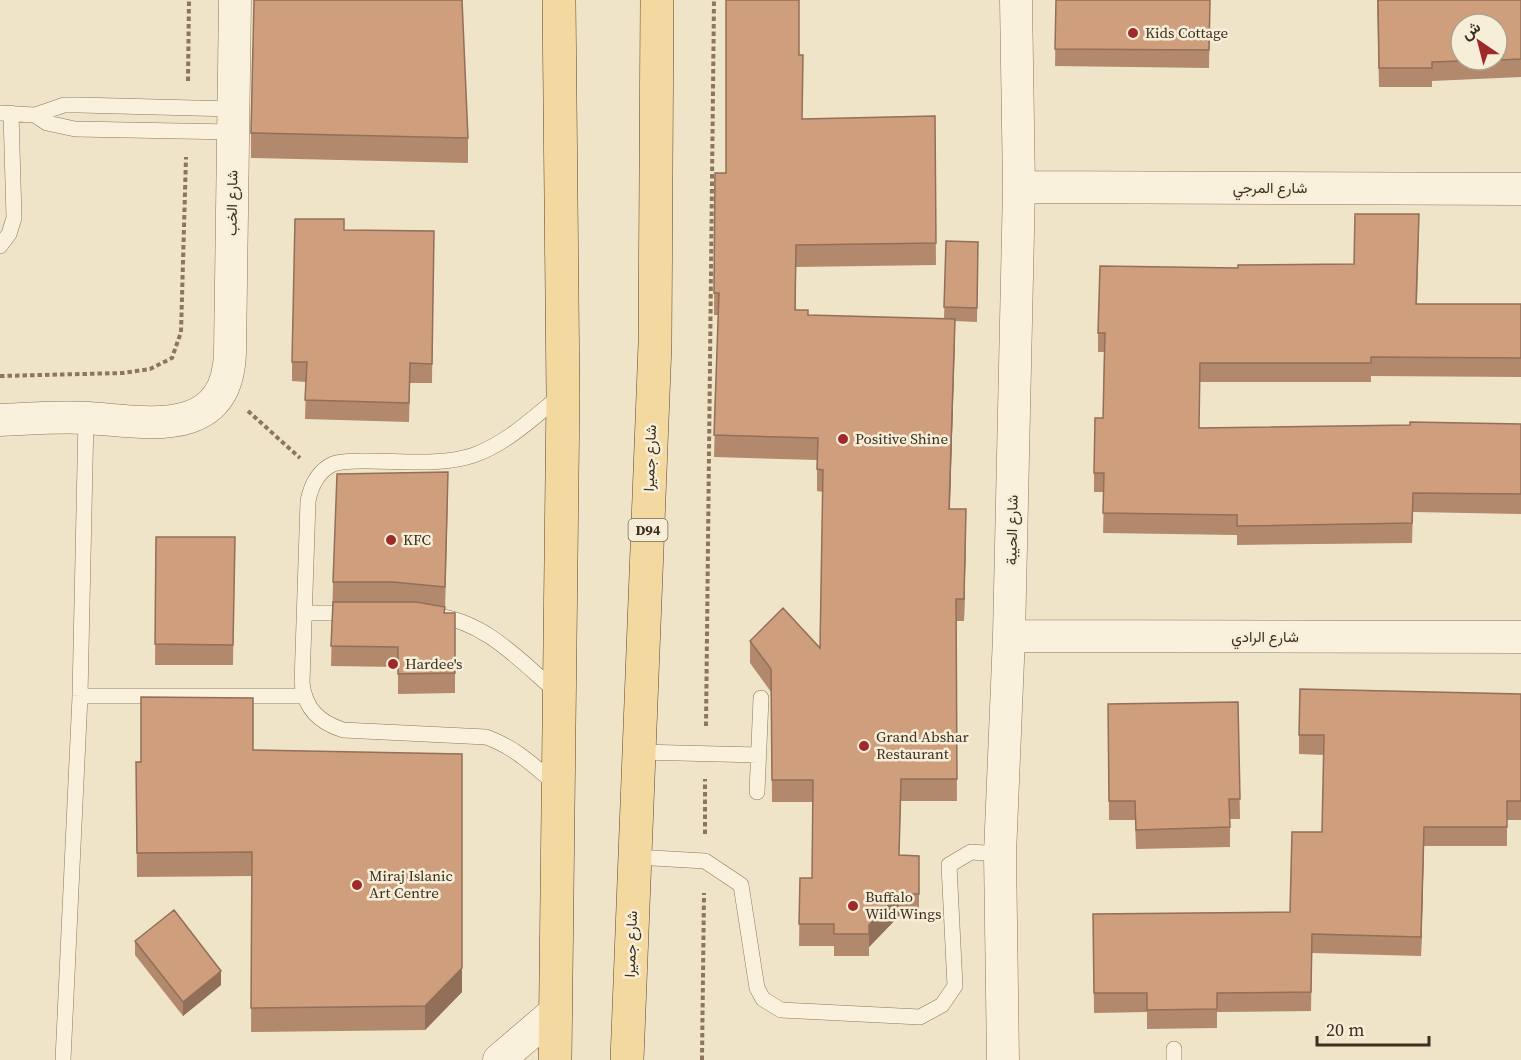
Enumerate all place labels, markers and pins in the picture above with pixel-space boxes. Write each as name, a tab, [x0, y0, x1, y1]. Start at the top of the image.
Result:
place label: Kids Cottage	[1145, 22, 1229, 43]
marker: Kids Cottage	[1126, 26, 1140, 40]
place label: Positive Shine	[855, 428, 948, 449]
marker: Positive Shine	[836, 432, 850, 446]
place label: KFC	[403, 529, 431, 550]
marker: KFC	[384, 533, 398, 547]
place label: Hardee's	[405, 653, 463, 674]
marker: Hardee's	[386, 657, 400, 671]
place label: Grand Abshar Restaurant	[876, 726, 970, 764]
marker: Grand Abshar Restaurant	[857, 739, 871, 753]
place label: Miraj Islanic Art Centre	[369, 865, 453, 903]
marker: Miraj Islanic Art Centre	[350, 878, 364, 892]
place label: Buffalo Wild Wings	[865, 886, 942, 924]
marker: Buffalo Wild Wings	[846, 899, 860, 913]

